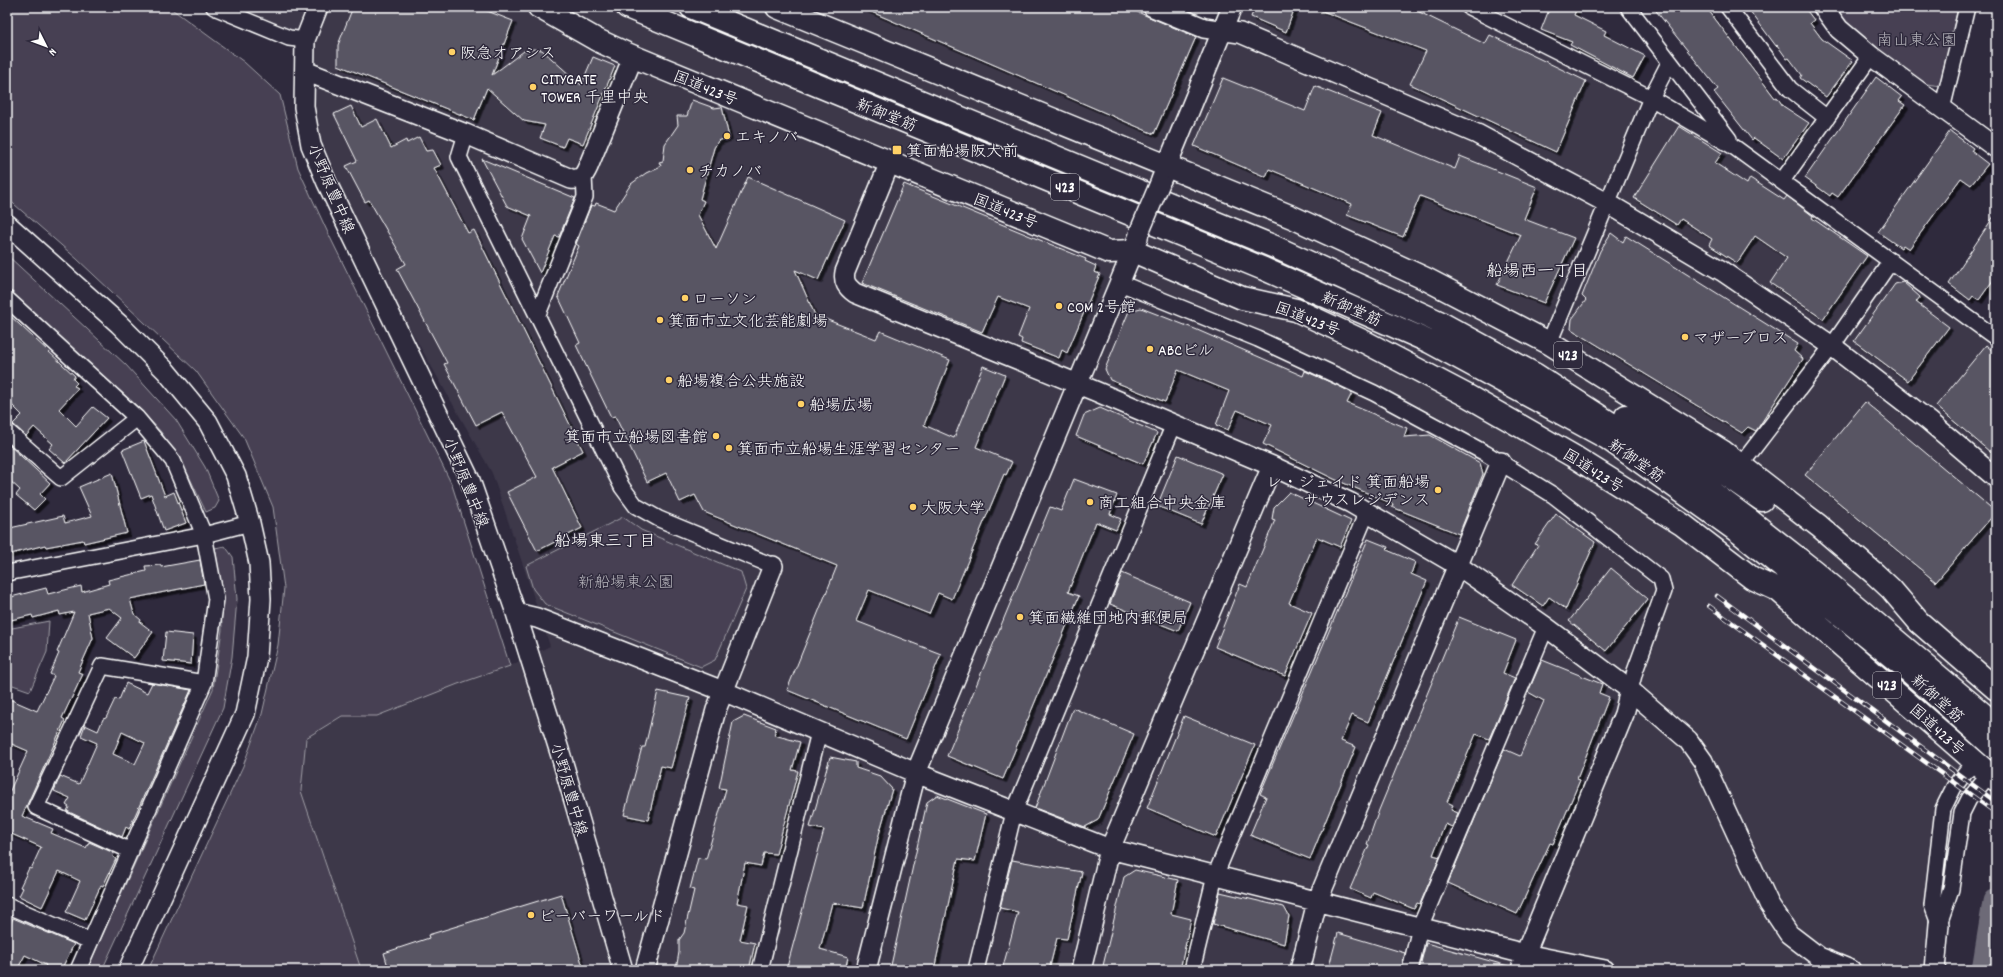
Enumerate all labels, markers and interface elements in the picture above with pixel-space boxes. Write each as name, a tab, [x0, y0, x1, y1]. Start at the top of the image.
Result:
north arrow	[26, 26, 66, 66]
park label: 南山東公園	[1877, 30, 1957, 53]
place label: 阪急オアシス	[460, 43, 556, 66]
text: N	[44, 44, 60, 59]
marker: 阪急オアシス	[447, 47, 457, 57]
street label: 国道423号	[669, 66, 741, 113]
place label: CITYGATE TOWER 千里中央	[541, 69, 649, 110]
marker: CITYGATE TOWER 千里中央	[528, 82, 538, 92]
street label: 新御堂筋	[852, 94, 920, 139]
place label: エキノバ	[735, 127, 798, 150]
marker: エキノバ	[722, 131, 732, 141]
street label: 小野原豊中線	[300, 140, 359, 238]
place label: 箕面船場阪大前	[906, 141, 1018, 164]
marker: 箕面船場阪大前	[891, 144, 903, 156]
place label: チカノバ	[698, 161, 762, 184]
marker: チカノバ	[685, 165, 695, 175]
road number: 423	[1051, 174, 1079, 200]
street label: 国道423号	[969, 189, 1041, 236]
district label: 船場西一丁目	[1486, 261, 1588, 285]
street label: 新御堂筋	[1317, 287, 1385, 334]
place label: ローソン	[693, 289, 757, 312]
marker: ローソン	[680, 293, 690, 303]
place label: COM 2号館	[1067, 297, 1136, 320]
street label: 国道423号	[1271, 297, 1343, 343]
marker: COM 2号館	[1054, 301, 1064, 311]
place label: 箕面市立文化芸能劇場	[668, 311, 828, 334]
marker: 箕面市立文化芸能劇場	[655, 315, 665, 325]
place label: マザーブロス	[1693, 328, 1788, 351]
marker: マザーブロス	[1680, 332, 1690, 342]
place label: ABCビル	[1158, 340, 1214, 363]
road number: 423	[1554, 342, 1582, 368]
marker: ABCビル	[1145, 344, 1155, 354]
place label: 船場複合公共施設	[677, 371, 805, 394]
marker: 船場複合公共施設	[664, 375, 674, 385]
place label: 船場広場	[809, 395, 873, 418]
marker: 船場広場	[796, 399, 806, 409]
place label: 箕面市立船場図書館	[564, 427, 708, 450]
marker: 箕面市立船場図書館	[711, 431, 721, 441]
street label: 小野原豊中線	[436, 434, 493, 532]
street label: 新御堂筋	[1603, 434, 1668, 490]
place label: 箕面市立船場生涯学習センター	[737, 439, 960, 462]
marker: 箕面市立船場生涯学習センター	[724, 443, 734, 453]
street label: 国道423号	[1557, 444, 1628, 500]
place label: レ・ジェイド 箕面船場 サウスレジデンス	[1266, 472, 1430, 513]
marker: レ・ジェイド 箕面船場 サウスレジデンス	[1433, 485, 1443, 495]
place label: 商工組合中央金庫	[1098, 493, 1226, 516]
marker: 商工組合中央金庫	[1085, 497, 1095, 507]
place label: 大阪大学	[921, 498, 985, 521]
marker: 大阪大学	[908, 502, 918, 512]
district label: 船場東三丁目	[554, 531, 656, 555]
park label: 新船場東公園	[578, 572, 674, 595]
place label: 箕面繊維団地内郵便局	[1028, 608, 1188, 631]
marker: 箕面繊維団地内郵便局	[1015, 612, 1025, 622]
street label: 新御堂筋	[1905, 670, 1968, 730]
road number: 423	[1873, 672, 1901, 698]
street label: 国道423号	[1903, 699, 1970, 762]
street label: 小野原豊中線	[543, 740, 592, 839]
place label: ビーバーワールド	[539, 906, 665, 929]
marker: ビーバーワールド	[526, 910, 536, 920]

